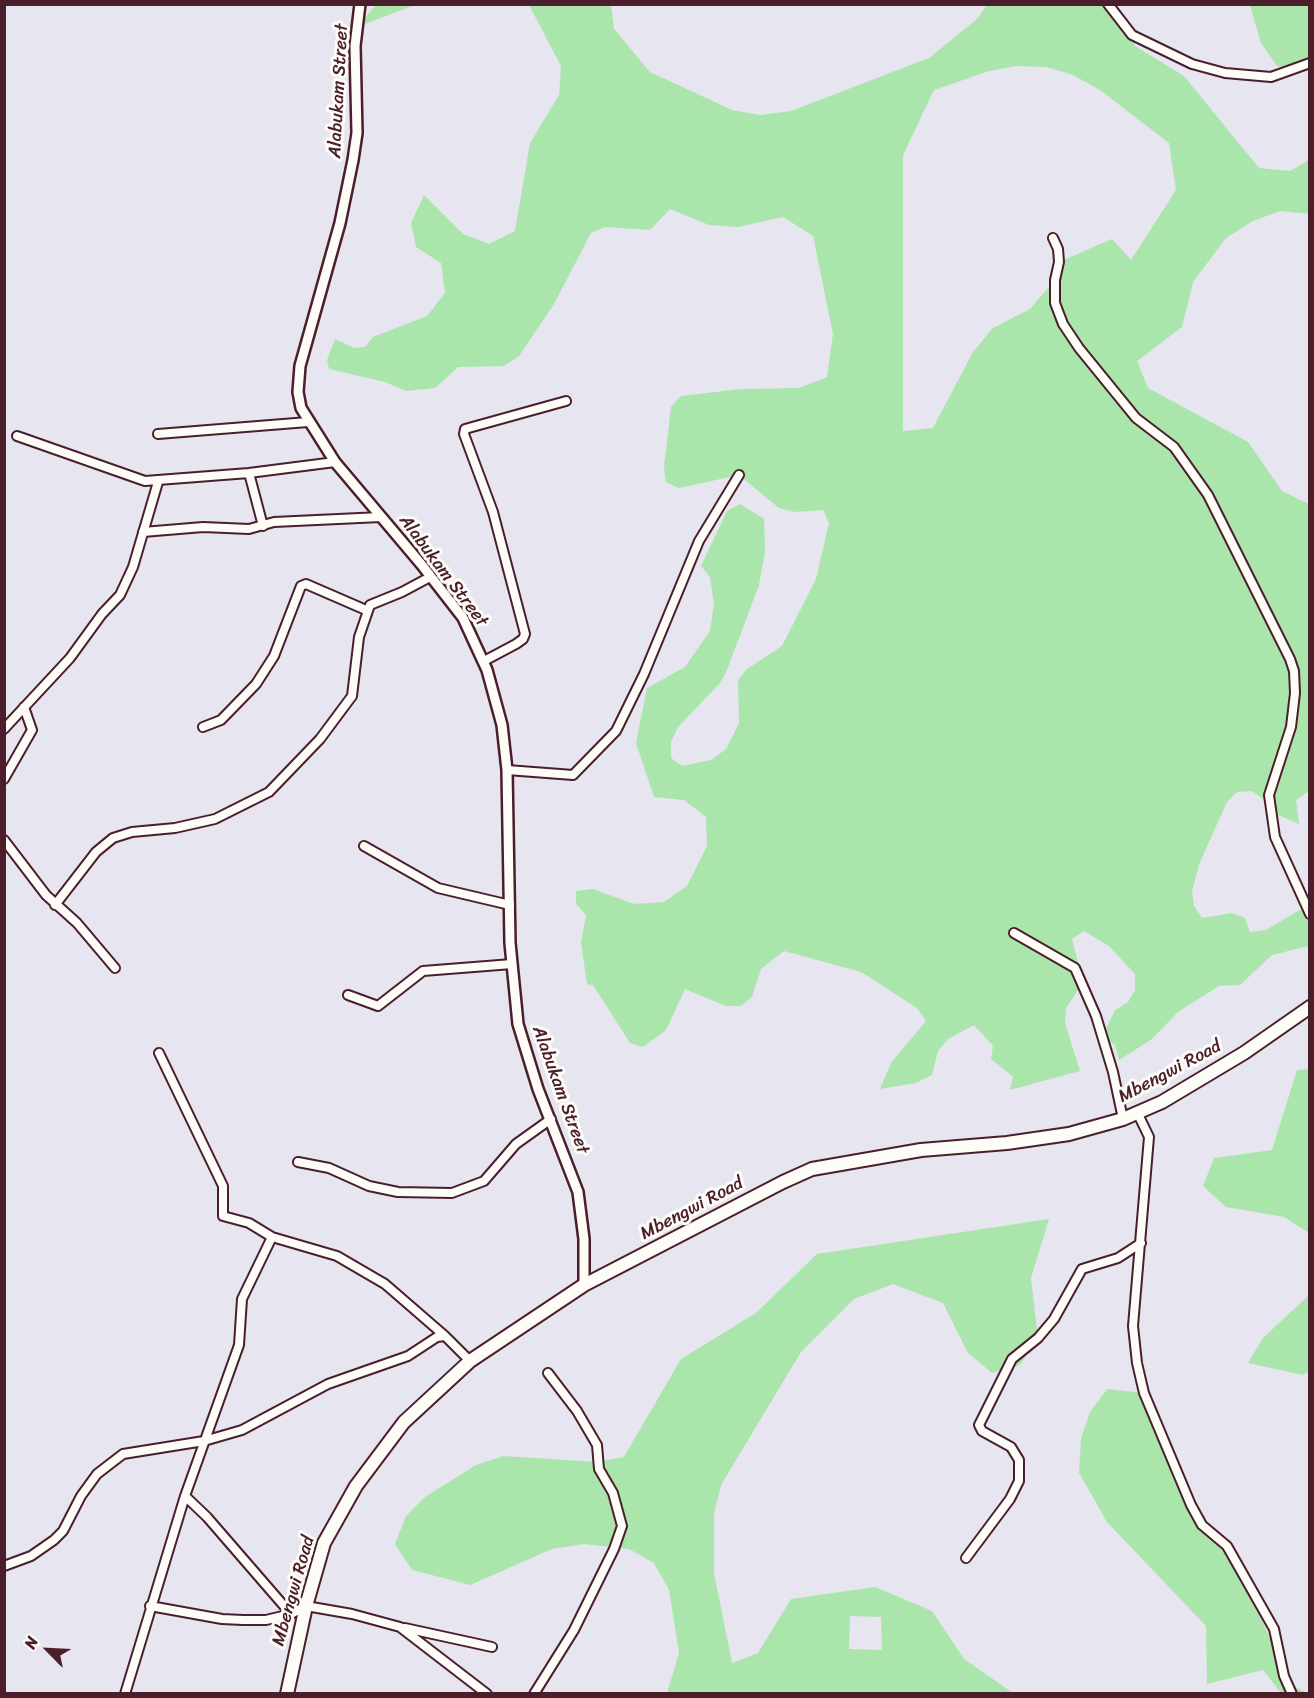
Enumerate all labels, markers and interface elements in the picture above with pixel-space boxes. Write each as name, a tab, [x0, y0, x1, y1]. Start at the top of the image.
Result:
street label: Alabukam Street	[325, 23, 353, 159]
street label: Alabukam Street	[394, 511, 492, 631]
street label: Alabukam Street	[527, 1023, 593, 1157]
street label: Mbengwi Road	[1115, 1036, 1225, 1108]
street label: Mbengwi Road	[637, 1173, 747, 1245]
street label: Mbengwi Road	[268, 1534, 320, 1648]
north arrow	[18, 1620, 78, 1680]
text: N	[16, 1632, 47, 1653]

